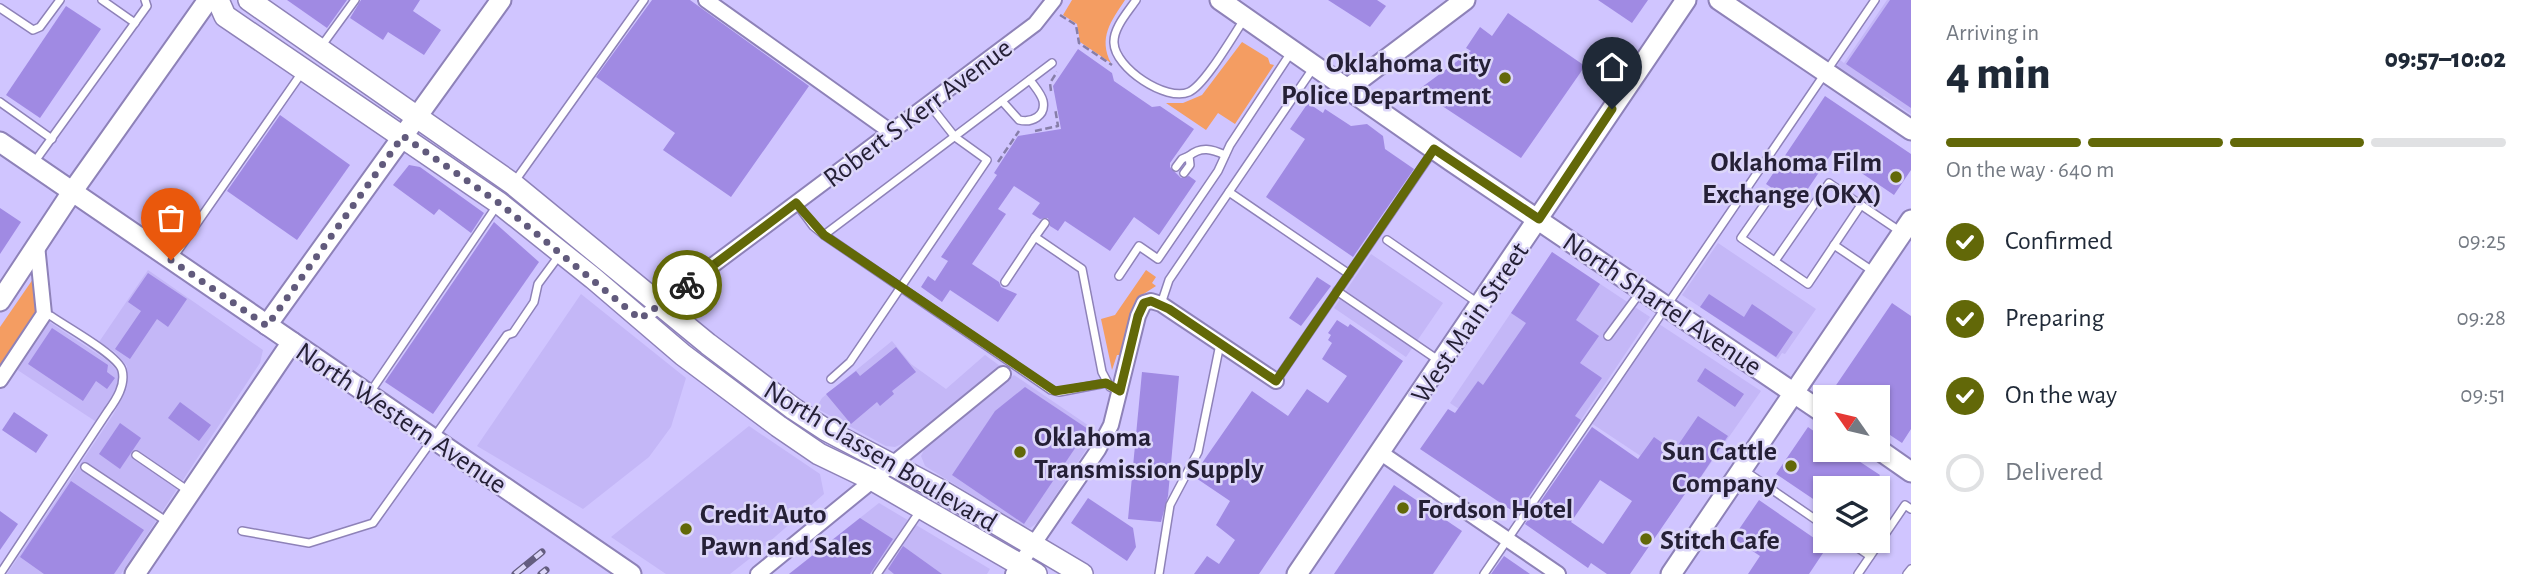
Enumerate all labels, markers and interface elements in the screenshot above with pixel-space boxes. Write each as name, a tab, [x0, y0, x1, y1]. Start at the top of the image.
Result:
text: Arriving in	[1946, 22, 2039, 45]
street label: Robert S Kerr Avenue	[819, 34, 1018, 193]
pin	[1582, 37, 1642, 109]
text: 09:57–10:02	[2384, 46, 2506, 72]
icon: home	[1593, 48, 1631, 86]
place label: Oklahoma City Police Department	[1281, 50, 1492, 110]
text: 4 min	[1946, 51, 2051, 97]
marker: Oklahoma City Police Department	[1497, 70, 1513, 86]
place label: Oklahoma Film Exchange (OKX)	[1702, 149, 1882, 209]
text: On the way · 640 m	[1946, 159, 2114, 182]
marker: Oklahoma Film Exchange (OKX)	[1888, 169, 1904, 185]
pin	[141, 188, 201, 260]
icon: bag	[152, 199, 190, 237]
icon: check	[1946, 223, 1984, 261]
street label: North Shartel Avenue	[1557, 228, 1766, 381]
text: Confirmed	[2005, 228, 2113, 254]
text: 09:25	[2458, 230, 2506, 253]
street label: West Main Street	[1407, 238, 1535, 409]
courier	[652, 250, 722, 320]
icon: bike	[668, 266, 706, 304]
icon: check	[1946, 300, 1984, 338]
text: Preparing	[2005, 305, 2104, 331]
text: 09:28	[2456, 307, 2506, 330]
street label: North Western Avenue	[290, 338, 511, 499]
street label: North Classen Boulevard	[759, 376, 1001, 537]
icon: check	[1946, 377, 1984, 415]
text: On the way	[2005, 382, 2117, 408]
text: 09:51	[2460, 384, 2506, 407]
north arrow	[1813, 385, 1890, 462]
map controls	[1813, 385, 1890, 553]
place label: Oklahoma Transmission Supply	[1034, 424, 1264, 484]
place label: Sun Cattle Company	[1662, 438, 1777, 498]
marker: Oklahoma Transmission Supply	[1012, 444, 1028, 460]
marker: Sun Cattle Company	[1783, 458, 1799, 474]
text: Delivered	[2005, 459, 2103, 485]
button: layers	[1813, 476, 1890, 553]
place label: Fordson Hotel	[1417, 496, 1573, 524]
marker: Fordson Hotel	[1395, 500, 1411, 516]
place label: Credit Auto Pawn and Sales	[700, 501, 872, 561]
marker: Credit Auto Pawn and Sales	[678, 521, 694, 537]
place label: Stitch Cafe	[1660, 527, 1780, 555]
marker: Stitch Cafe	[1638, 531, 1654, 547]

